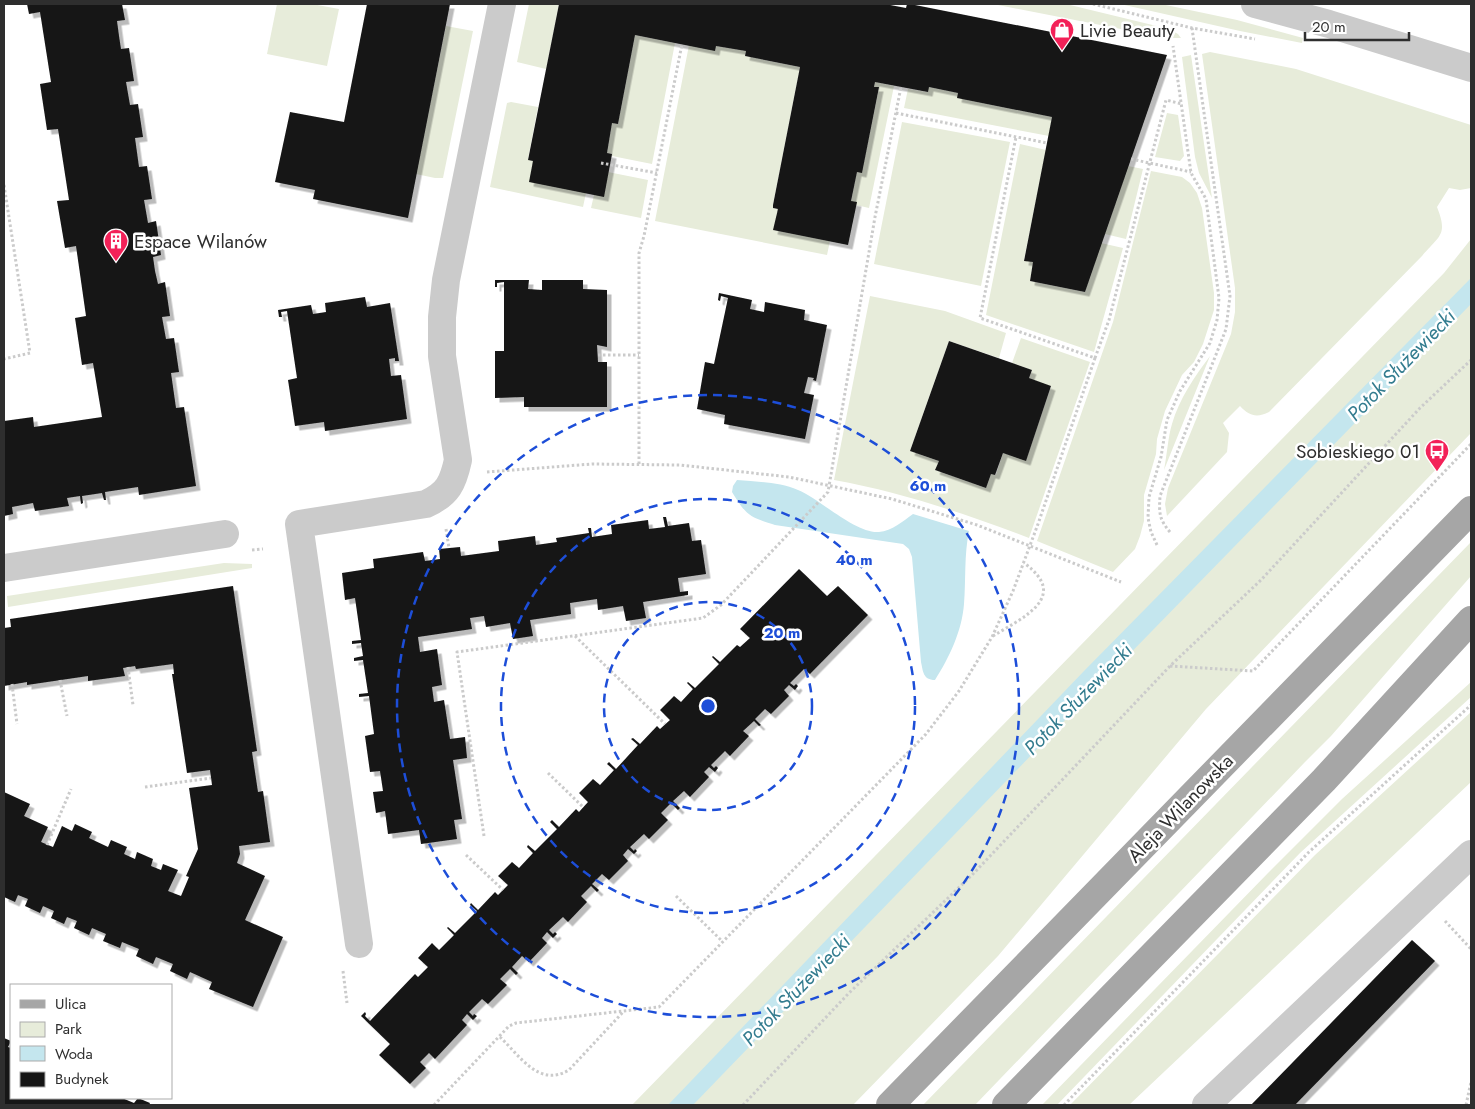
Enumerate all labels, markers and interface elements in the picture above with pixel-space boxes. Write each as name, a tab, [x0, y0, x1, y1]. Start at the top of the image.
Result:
scale bar	[1305, 10, 1409, 42]
text: 20 m	[1312, 16, 1346, 38]
shop icon: Livie Beauty	[1049, 17, 1075, 51]
place label: Livie Beauty	[1080, 17, 1175, 44]
building icon: Espace Wilanów	[103, 228, 129, 262]
place label: Espace Wilanów	[134, 228, 267, 255]
water label: Potok Służewiecki	[1340, 302, 1463, 428]
place label: Sobieskiego 01	[1296, 438, 1420, 465]
bus stop icon: Sobieskiego 01	[1424, 438, 1450, 472]
text: 60 m	[910, 475, 946, 497]
text: 40 m	[835, 549, 873, 571]
text: 20 m	[764, 622, 800, 644]
water label: Potok Służewiecki	[1017, 636, 1140, 762]
centre of rings	[699, 697, 717, 715]
street label: Aleja Wilanowska	[1121, 748, 1239, 869]
water label: Potok Służewiecki	[735, 927, 858, 1053]
legend	[10, 984, 172, 1099]
text: Ulica	[55, 993, 86, 1015]
text: Park	[55, 1018, 82, 1040]
text: Woda	[55, 1043, 93, 1065]
text: Budynek	[55, 1068, 109, 1090]

